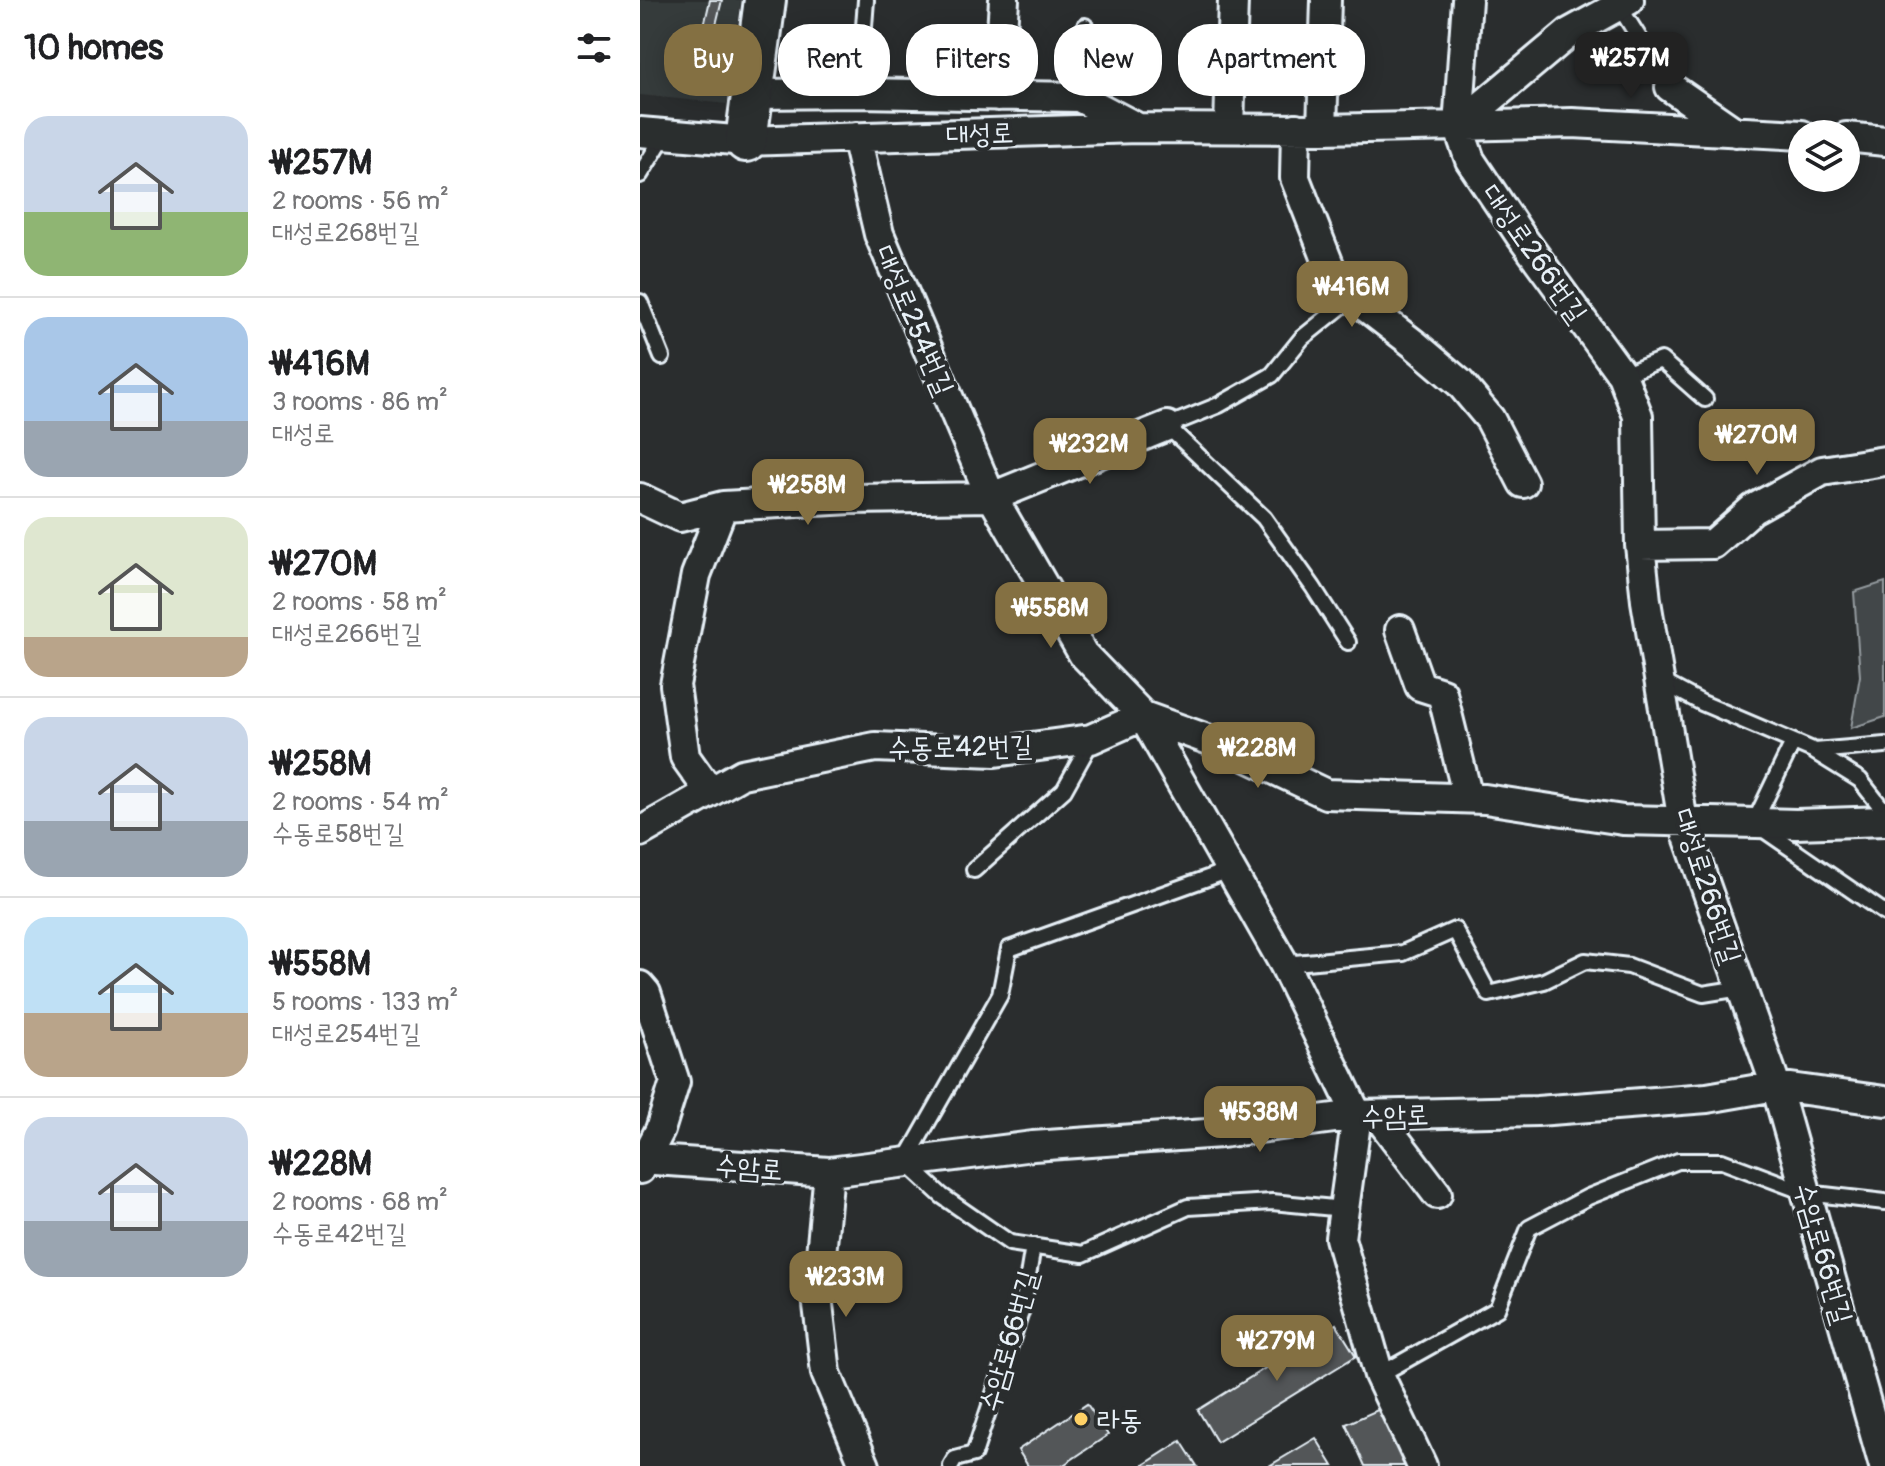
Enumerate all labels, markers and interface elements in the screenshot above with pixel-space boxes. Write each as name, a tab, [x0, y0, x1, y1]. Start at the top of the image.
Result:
chip: Buy	[664, 24, 762, 96]
chip: Rent	[778, 24, 890, 96]
chip: Filters	[906, 24, 1038, 96]
chip: New	[1054, 24, 1162, 96]
chip: Apartment	[1178, 24, 1365, 96]
icon: filters	[572, 26, 616, 70]
text: 10 homes	[24, 27, 163, 70]
pin: ₩257M	[1575, 32, 1687, 100]
text: ₩257M	[1593, 42, 1669, 74]
street label: 대성로	[946, 116, 1014, 153]
map controls	[1788, 120, 1860, 192]
button: layers	[1788, 120, 1860, 192]
text: ₩257M	[272, 142, 372, 185]
icon: home	[88, 148, 184, 244]
street label: 대성로266번길	[1473, 178, 1594, 330]
text: 2 rooms · 56 m²	[272, 185, 449, 217]
text: 대성로268번길	[272, 217, 419, 249]
street label: 대성로254번길	[866, 240, 961, 401]
pin: ₩416M	[1296, 261, 1408, 329]
text: ₩416M	[1315, 271, 1389, 303]
text: ₩416M	[272, 343, 370, 386]
icon: home	[88, 349, 184, 445]
text: 3 rooms · 86 m²	[272, 386, 448, 418]
pin: ₩270M	[1701, 409, 1813, 477]
text: 대성로	[272, 418, 335, 450]
pin: ₩232M	[1034, 418, 1146, 486]
text: ₩270M	[1717, 419, 1797, 451]
text: ₩232M	[1051, 428, 1129, 460]
pin: ₩258M	[752, 459, 864, 527]
text: ₩258M	[770, 469, 846, 501]
text: ₩270M	[272, 543, 377, 586]
icon: home	[88, 549, 184, 645]
pin: ₩558M	[995, 582, 1107, 650]
text: 2 rooms · 58 m²	[272, 586, 447, 618]
text: ₩558M	[1013, 592, 1089, 624]
text: 대성로266번길	[272, 618, 421, 650]
pin: ₩228M	[1202, 722, 1314, 790]
street label: 수동로42번길	[887, 729, 1033, 766]
text: ₩228M	[1220, 732, 1296, 764]
text: ₩258M	[272, 743, 371, 786]
icon: home	[88, 749, 184, 845]
text: 2 rooms · 54 m²	[272, 786, 449, 818]
street label: 대성로266번길	[1665, 805, 1748, 968]
text: 수동로58번길	[272, 818, 404, 850]
text: ₩558M	[272, 943, 371, 986]
icon: home	[88, 949, 184, 1045]
text: 5 rooms · 133 m²	[272, 986, 458, 1018]
text: 대성로254번길	[272, 1018, 420, 1050]
pin: ₩538M	[1204, 1086, 1316, 1154]
text: ₩538M	[1222, 1096, 1298, 1128]
street label: 수암로	[1361, 1098, 1429, 1135]
text: ₩228M	[272, 1143, 372, 1186]
icon: home	[88, 1149, 184, 1245]
street label: 수암로	[714, 1149, 784, 1188]
street label: 수암로66번길	[1786, 1179, 1859, 1328]
text: 2 rooms · 68 m²	[272, 1186, 448, 1218]
text: 수동로42번길	[272, 1218, 406, 1250]
pin: ₩233M	[790, 1251, 902, 1319]
text: ₩233M	[807, 1261, 885, 1293]
street label: 수암로66번길	[973, 1267, 1046, 1416]
pin: ₩279M	[1221, 1315, 1333, 1383]
text: ₩279M	[1239, 1325, 1315, 1357]
place label: 라동	[1097, 1403, 1142, 1438]
marker: 라동	[1072, 1410, 1090, 1428]

